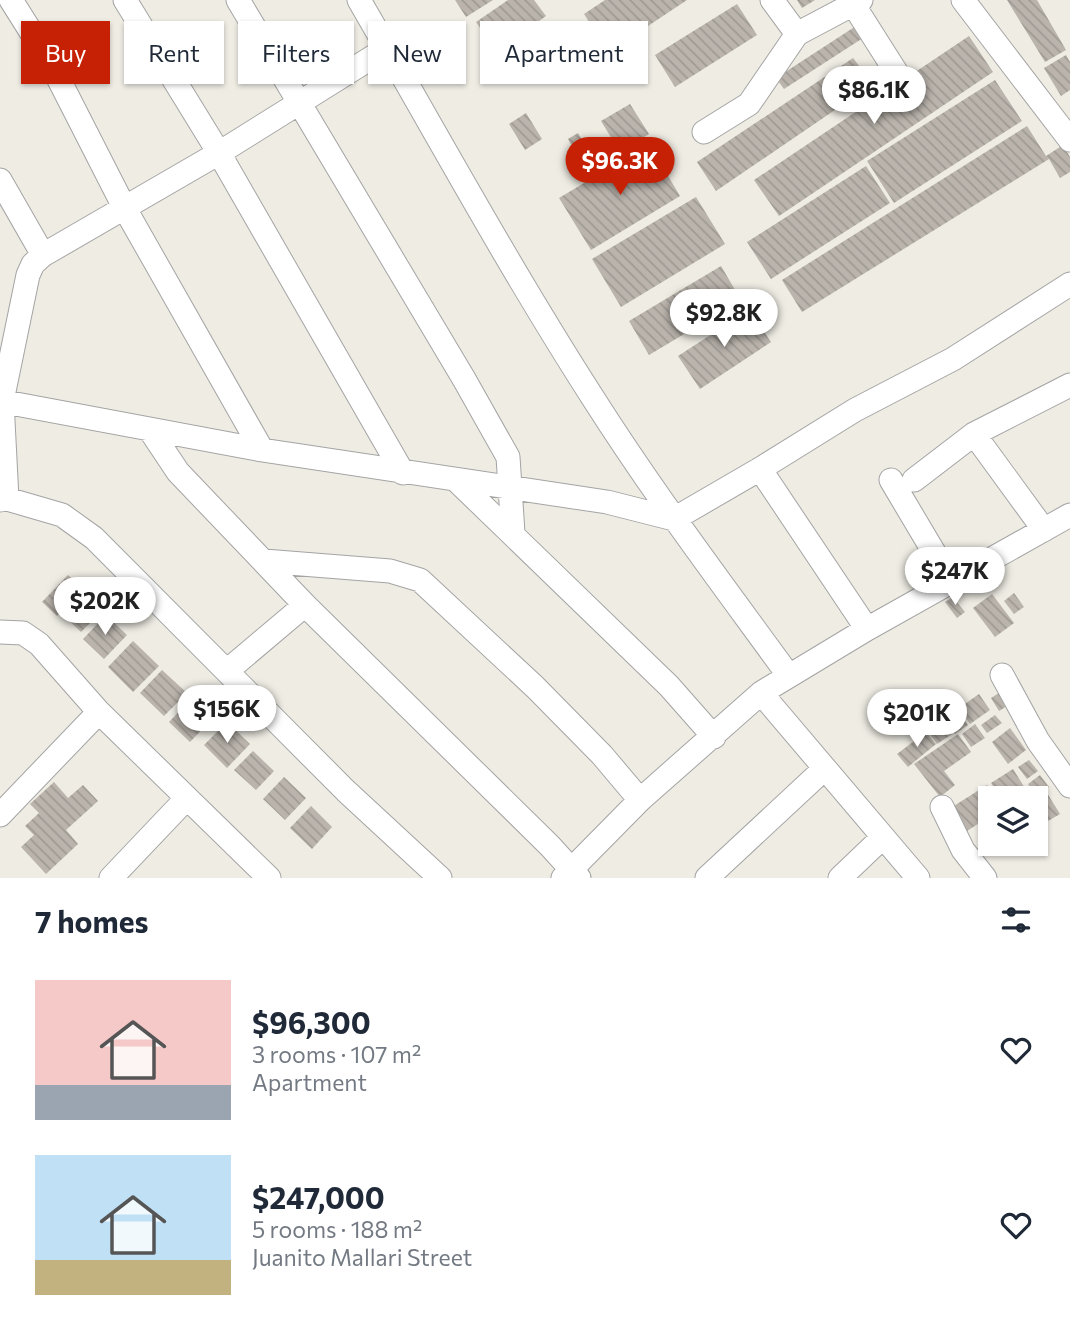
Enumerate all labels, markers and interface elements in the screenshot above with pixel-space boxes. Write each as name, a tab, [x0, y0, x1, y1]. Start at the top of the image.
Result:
chip: Buy	[21, 21, 110, 84]
chip: Rent	[124, 21, 224, 84]
chip: Filters	[238, 21, 354, 84]
chip: New	[368, 21, 466, 84]
chip: Apartment	[480, 21, 648, 84]
pin: $86.1K	[817, 66, 931, 126]
text: $86.1K	[838, 75, 910, 103]
pin: $96.3K	[563, 138, 677, 197]
text: $96.3K	[582, 146, 658, 174]
pin: $92.8K	[667, 290, 781, 349]
text: $92.8K	[686, 298, 762, 326]
pin: $247K	[906, 548, 1004, 607]
text: $247K	[921, 556, 989, 584]
pin: $202K	[56, 578, 154, 637]
text: $202K	[70, 586, 140, 614]
pin: $156K	[178, 686, 276, 745]
pin: $201K	[868, 690, 966, 749]
text: $156K	[193, 694, 261, 722]
text: $201K	[883, 698, 951, 726]
map controls	[978, 786, 1048, 856]
button: layers	[978, 786, 1048, 856]
icon: filters	[997, 901, 1035, 939]
text: 7 homes	[35, 902, 148, 939]
text: $96,300	[252, 1003, 371, 1040]
icon: home	[91, 1008, 175, 1092]
icon: heart	[997, 1031, 1035, 1069]
text: 3 rooms · 107 m²	[252, 1040, 421, 1068]
text: Apartment	[252, 1068, 367, 1096]
text: $247,000	[252, 1178, 385, 1215]
icon: home	[91, 1183, 175, 1267]
icon: heart	[997, 1206, 1035, 1244]
text: 5 rooms · 188 m²	[252, 1215, 422, 1243]
text: Juanito Mallari Street	[252, 1243, 472, 1271]

